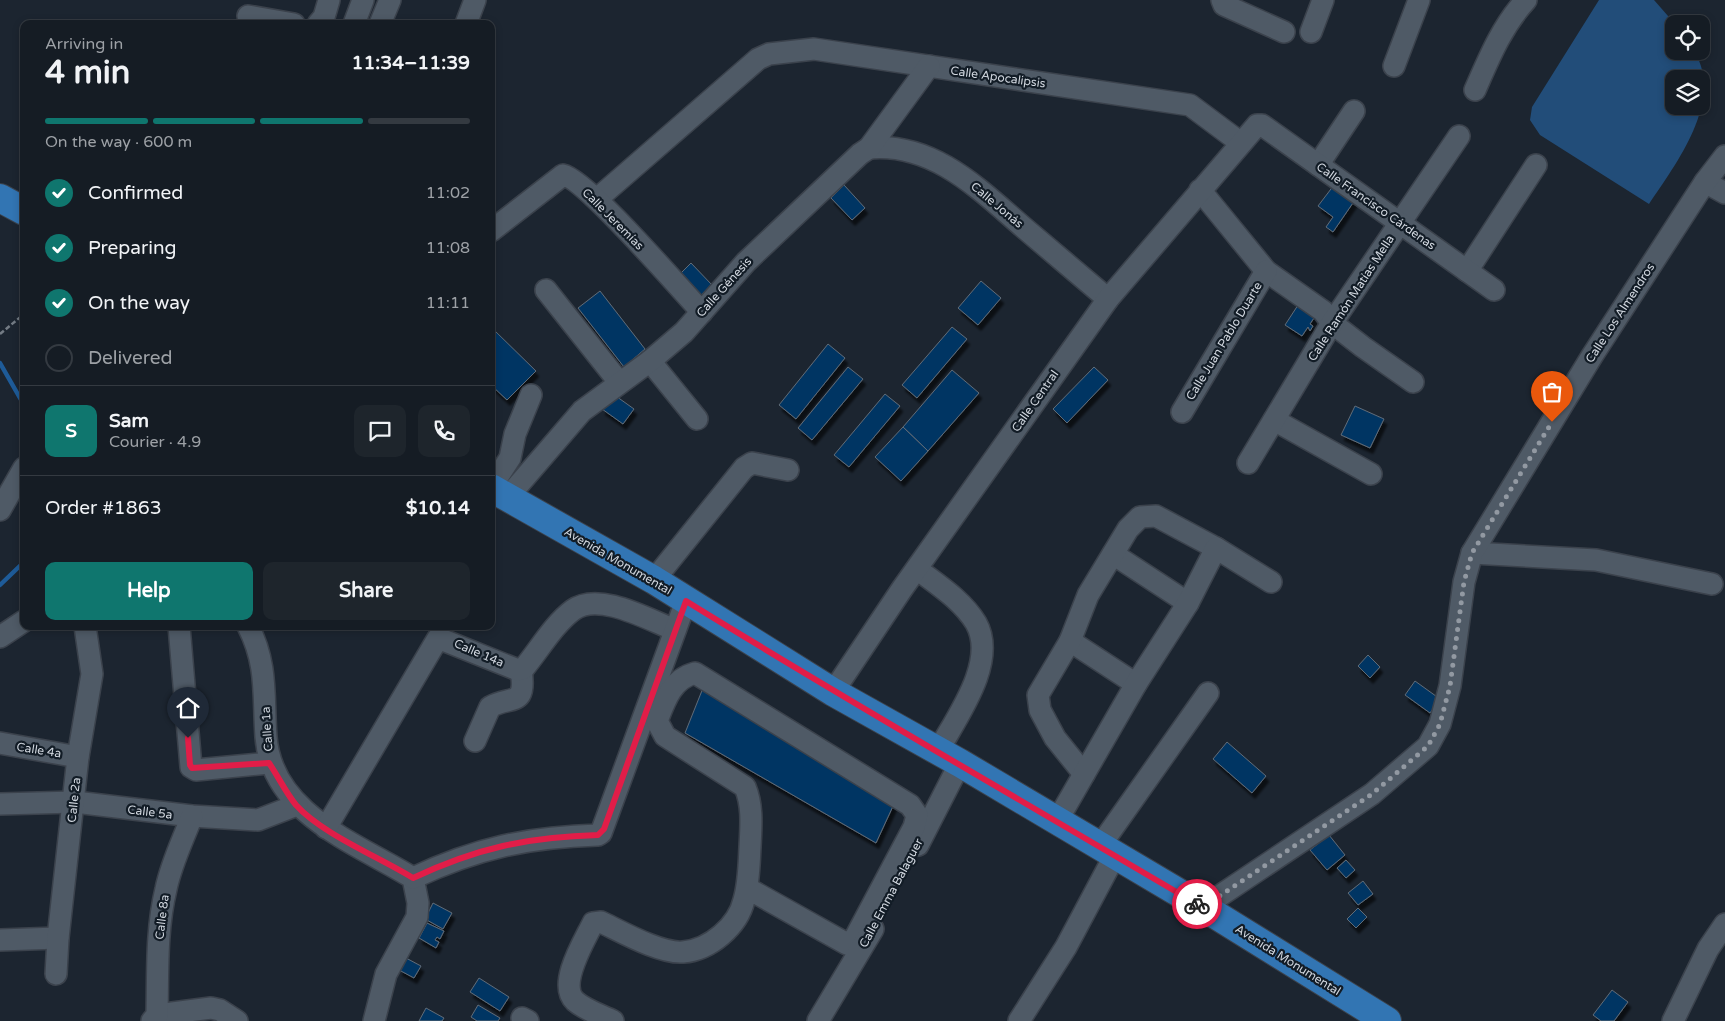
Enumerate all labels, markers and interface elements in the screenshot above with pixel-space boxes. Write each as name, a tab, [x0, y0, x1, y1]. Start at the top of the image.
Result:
map controls	[1665, 15, 1710, 115]
button: locate	[1665, 15, 1710, 60]
text: Arriving in	[45, 34, 123, 54]
text: 11:34–11:39	[351, 52, 470, 74]
text: 4 min	[45, 54, 130, 92]
street label: Calle Apocalipsis	[950, 63, 1047, 91]
button: layers	[1665, 70, 1710, 115]
text: On the way · 600 m	[45, 132, 192, 152]
street label: Calle Francisco Cárdenas	[1314, 159, 1438, 253]
icon: check	[45, 179, 73, 207]
street label: Calle Jonás	[968, 179, 1026, 231]
text: Confirmed	[88, 182, 183, 204]
text: 11:02	[426, 183, 470, 203]
street label: Calle Jeremías	[579, 185, 647, 253]
street label: Calle Ramón Matías Mella	[1305, 232, 1397, 364]
icon: check	[45, 234, 73, 262]
text: Preparing	[88, 237, 177, 259]
text: 11:08	[426, 238, 470, 258]
street label: Calle Génesis	[694, 254, 755, 320]
street label: Calle Los Almendros	[1583, 260, 1658, 365]
street label: Calle Juan Pablo Duarte	[1183, 279, 1265, 403]
icon: check	[45, 289, 73, 317]
text: On the way	[88, 292, 190, 314]
text: 11:11	[426, 293, 470, 313]
text: Delivered	[88, 347, 173, 369]
street label: Calle Central	[1009, 367, 1061, 435]
pin	[1531, 371, 1573, 422]
icon: bag	[1538, 378, 1566, 406]
button: chat	[354, 405, 406, 457]
button: phone	[418, 405, 470, 457]
text: Sam	[109, 410, 149, 432]
text: S	[65, 420, 77, 442]
text: Courier · 4.9	[109, 432, 201, 452]
text: Order #1863	[45, 497, 162, 519]
text: $10.14	[406, 497, 470, 519]
street label: Avenida Monumental	[562, 524, 674, 598]
button: Help	[45, 562, 253, 620]
button: Share	[263, 562, 470, 620]
street label: Calle 14a	[452, 636, 506, 670]
pin	[167, 687, 209, 738]
icon: home	[174, 694, 202, 722]
street label: Calle 1a	[258, 706, 276, 752]
street label: Calle 4a	[16, 740, 62, 760]
street label: Calle 2a	[65, 777, 83, 823]
street label: Calle 5a	[127, 802, 173, 822]
street label: Calle Emma Balaguer	[856, 836, 926, 950]
courier	[1172, 879, 1222, 929]
icon: bike	[1183, 890, 1211, 918]
street label: Calle 8a	[152, 894, 172, 940]
street label: Avenida Monumental	[1233, 922, 1343, 998]

